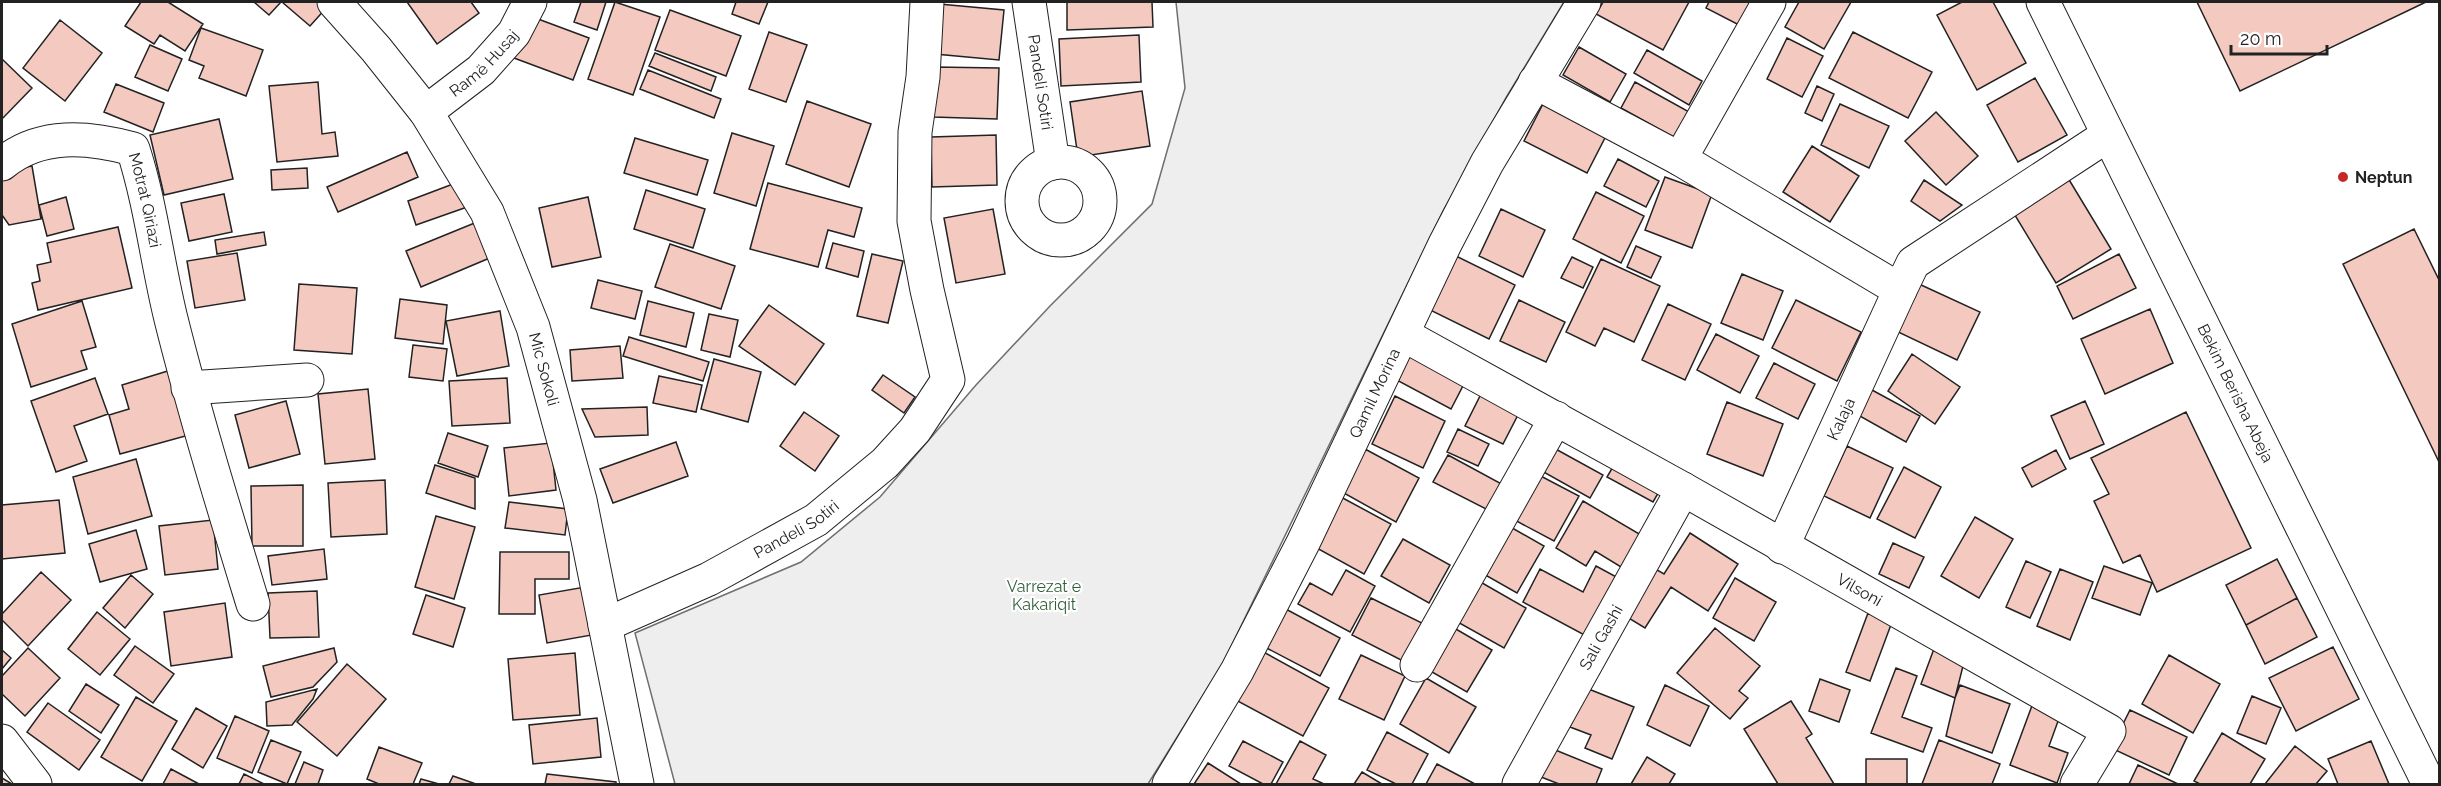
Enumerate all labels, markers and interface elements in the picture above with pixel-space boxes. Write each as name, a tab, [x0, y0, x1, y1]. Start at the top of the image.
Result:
scale bar	[2231, 18, 2327, 56]
street label: Ramë Husaj	[445, 26, 522, 100]
text: 20 m	[2240, 28, 2282, 49]
street label: Pandeli Sotiri	[1024, 33, 1057, 131]
street label: Motrat Qiriazi	[125, 150, 165, 249]
place label: Neptun	[2355, 168, 2412, 187]
marker: Neptun	[2336, 170, 2350, 184]
street label: Bekim Berisha Abeja	[2194, 321, 2278, 465]
street label: Mic Sokoli	[525, 330, 563, 408]
street label: Qamil Morina	[1345, 345, 1404, 441]
street label: Kalaja	[1823, 395, 1859, 443]
street label: Pandeli Sotiri	[750, 496, 842, 562]
street label: Vilsoni	[1834, 569, 1886, 610]
park label: Varrezat e Kakariqit	[1007, 577, 1081, 614]
street label: Sali Gashi	[1575, 601, 1626, 673]

